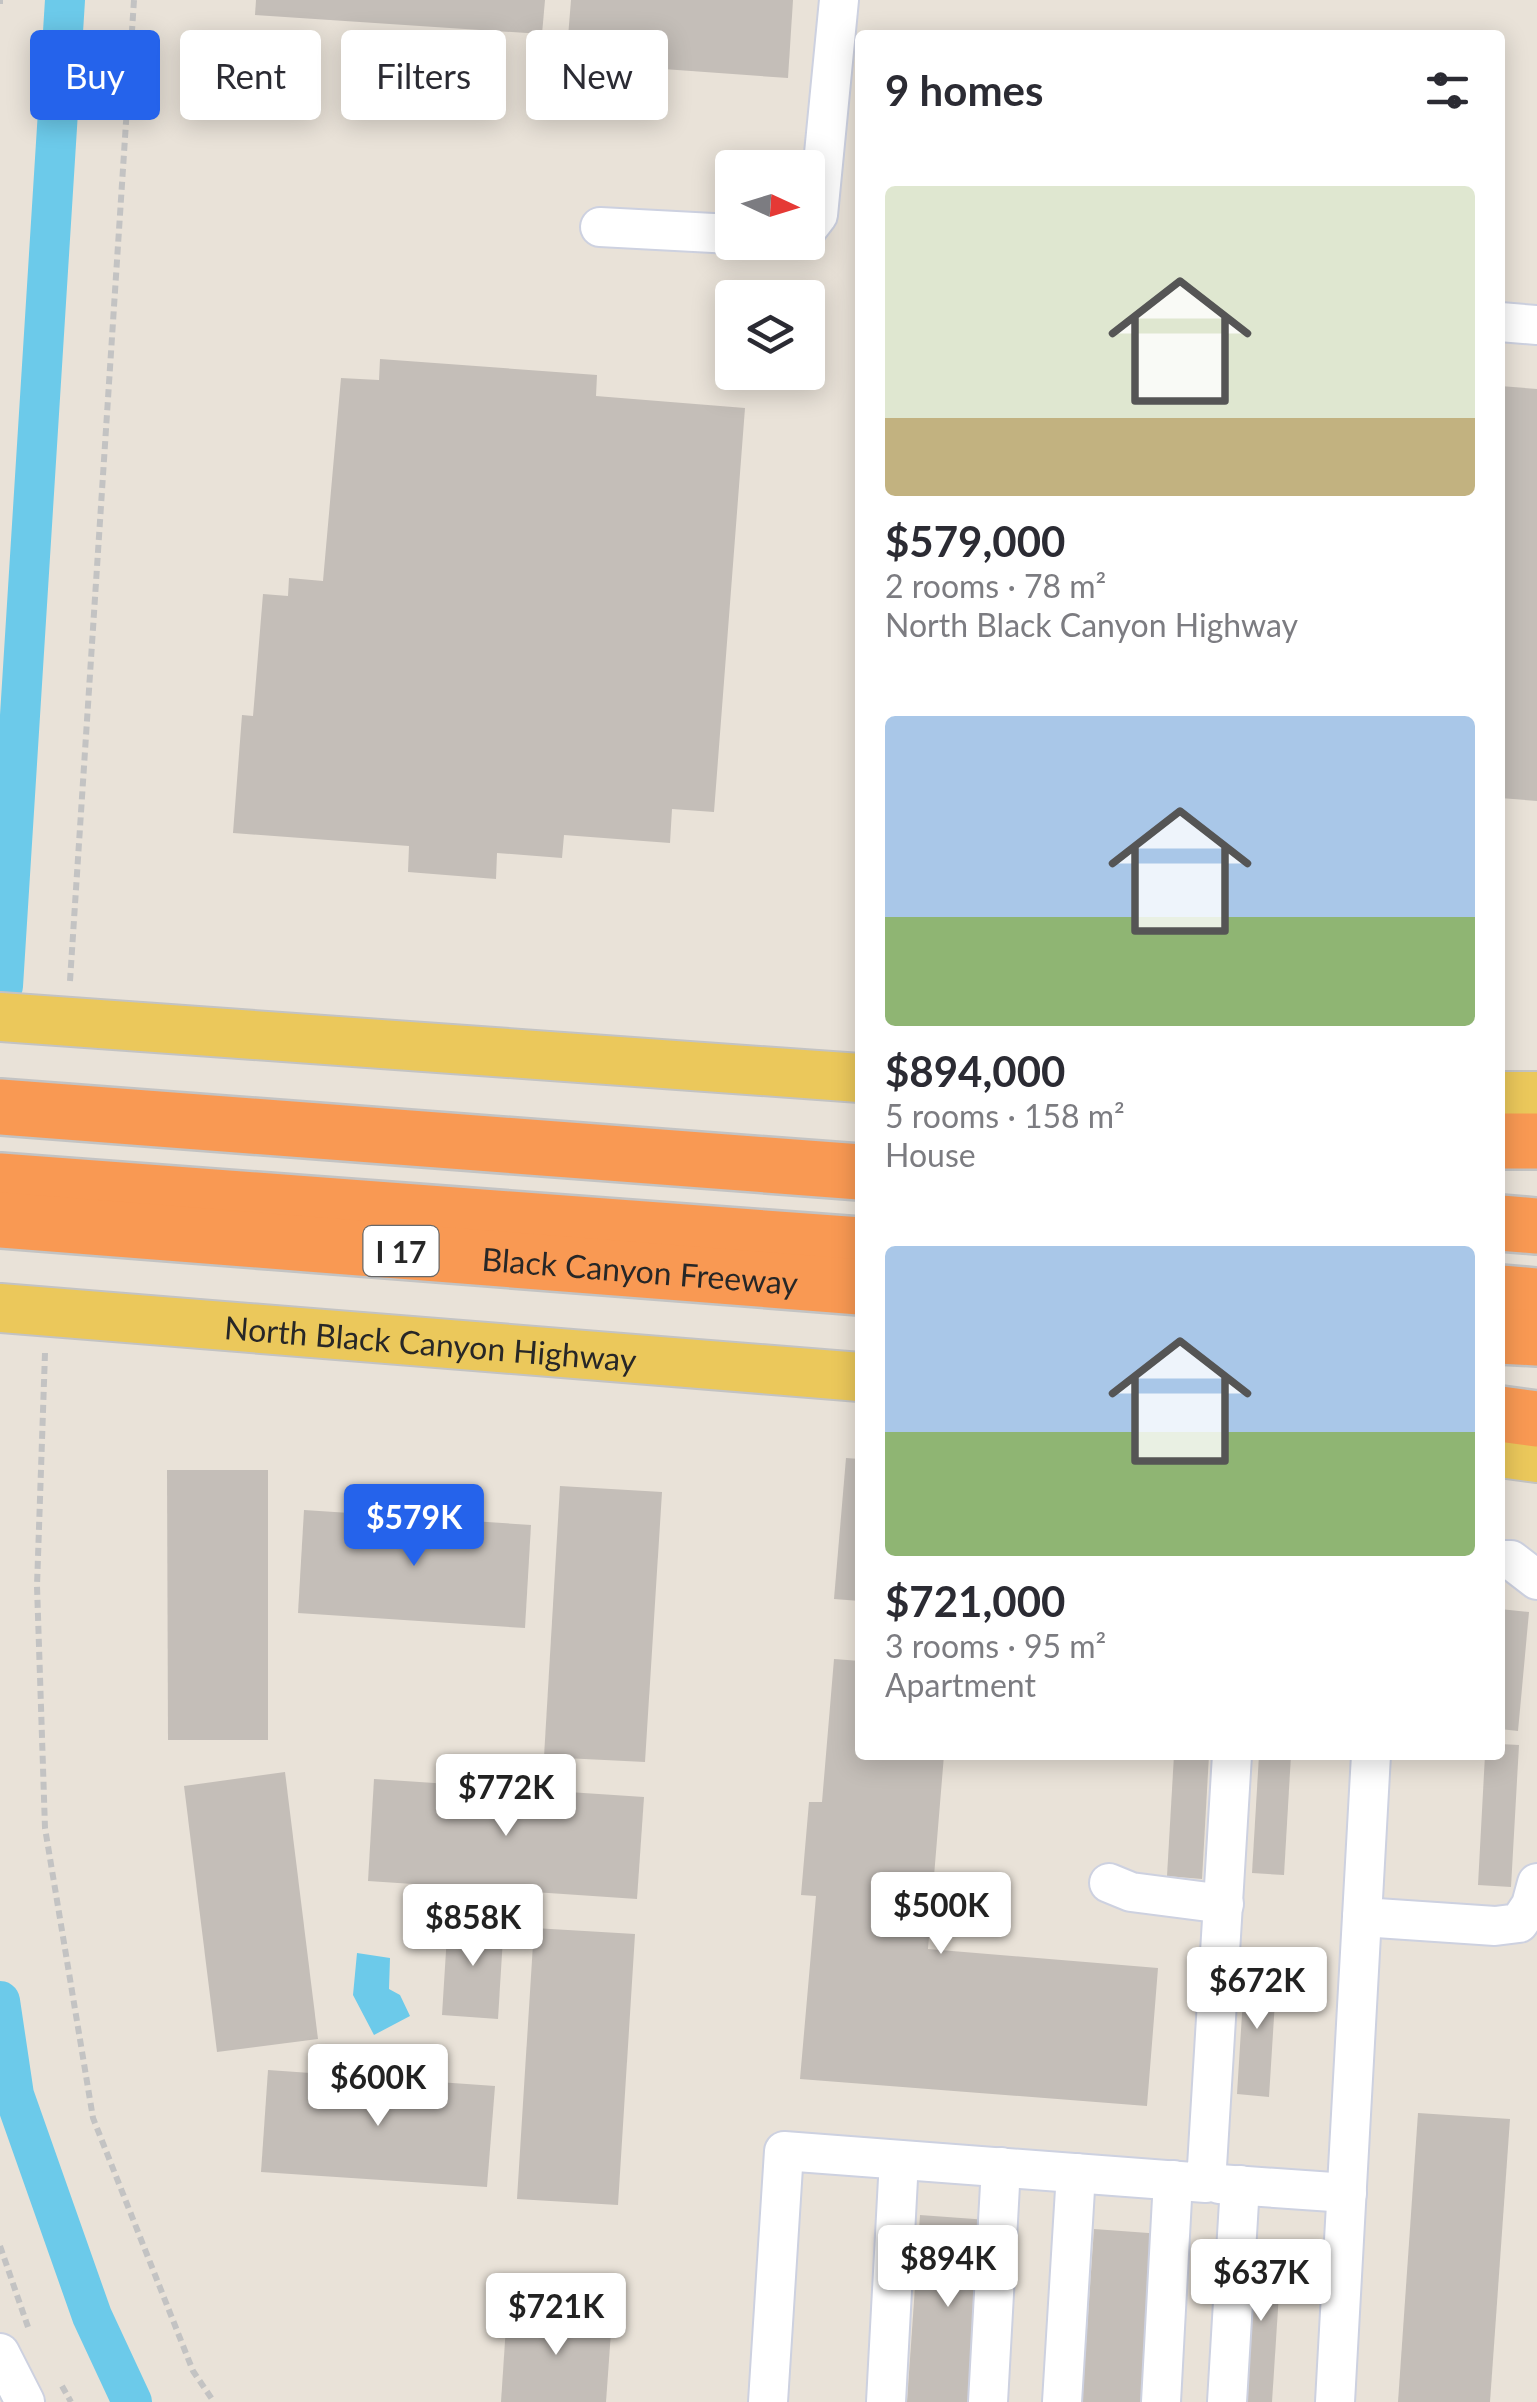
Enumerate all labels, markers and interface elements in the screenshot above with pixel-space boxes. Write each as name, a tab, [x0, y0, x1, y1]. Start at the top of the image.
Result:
chip: Buy	[30, 30, 160, 120]
chip: Rent	[180, 30, 321, 120]
chip: Filters	[341, 30, 506, 120]
chip: New	[526, 30, 668, 120]
icon: filters	[1420, 63, 1475, 118]
text: 9 homes	[885, 65, 1043, 115]
north arrow	[715, 150, 825, 260]
map controls	[715, 150, 825, 390]
icon: home	[1090, 251, 1270, 431]
button: layers	[715, 280, 825, 390]
text: $579,000	[885, 516, 1065, 566]
text: 2 rooms · 78 m²	[885, 566, 1106, 605]
text: North Black Canyon Highway	[885, 605, 1298, 644]
icon: home	[1090, 781, 1270, 961]
text: $894,000	[885, 1046, 1065, 1096]
text: 5 rooms · 158 m²	[885, 1096, 1125, 1135]
text: House	[885, 1135, 976, 1174]
road number: I 17	[364, 1226, 438, 1276]
street label: Black Canyon Freeway	[481, 1238, 800, 1302]
street label: North Black Canyon Highway	[223, 1307, 639, 1379]
icon: home	[1090, 1311, 1270, 1491]
pin: $579K	[344, 1484, 484, 1569]
text: $579K	[366, 1497, 462, 1536]
text: $721,000	[885, 1576, 1065, 1626]
text: 3 rooms · 95 m²	[885, 1626, 1106, 1665]
text: Apartment	[885, 1665, 1036, 1704]
pin: $772K	[436, 1754, 576, 1839]
text: $772K	[458, 1767, 554, 1806]
pin: $500K	[871, 1872, 1011, 1957]
pin: $858K	[403, 1884, 543, 1969]
text: $500K	[893, 1885, 989, 1924]
text: $858K	[425, 1897, 521, 1936]
pin: $672K	[1187, 1947, 1327, 2032]
text: $672K	[1209, 1960, 1305, 1999]
pin: $600K	[308, 2044, 448, 2129]
text: $600K	[330, 2057, 426, 2096]
pin: $894K	[878, 2225, 1018, 2310]
text: $894K	[900, 2238, 996, 2277]
pin: $637K	[1191, 2239, 1331, 2324]
text: $637K	[1213, 2252, 1309, 2291]
pin: $721K	[486, 2273, 626, 2358]
text: $721K	[508, 2286, 604, 2325]

